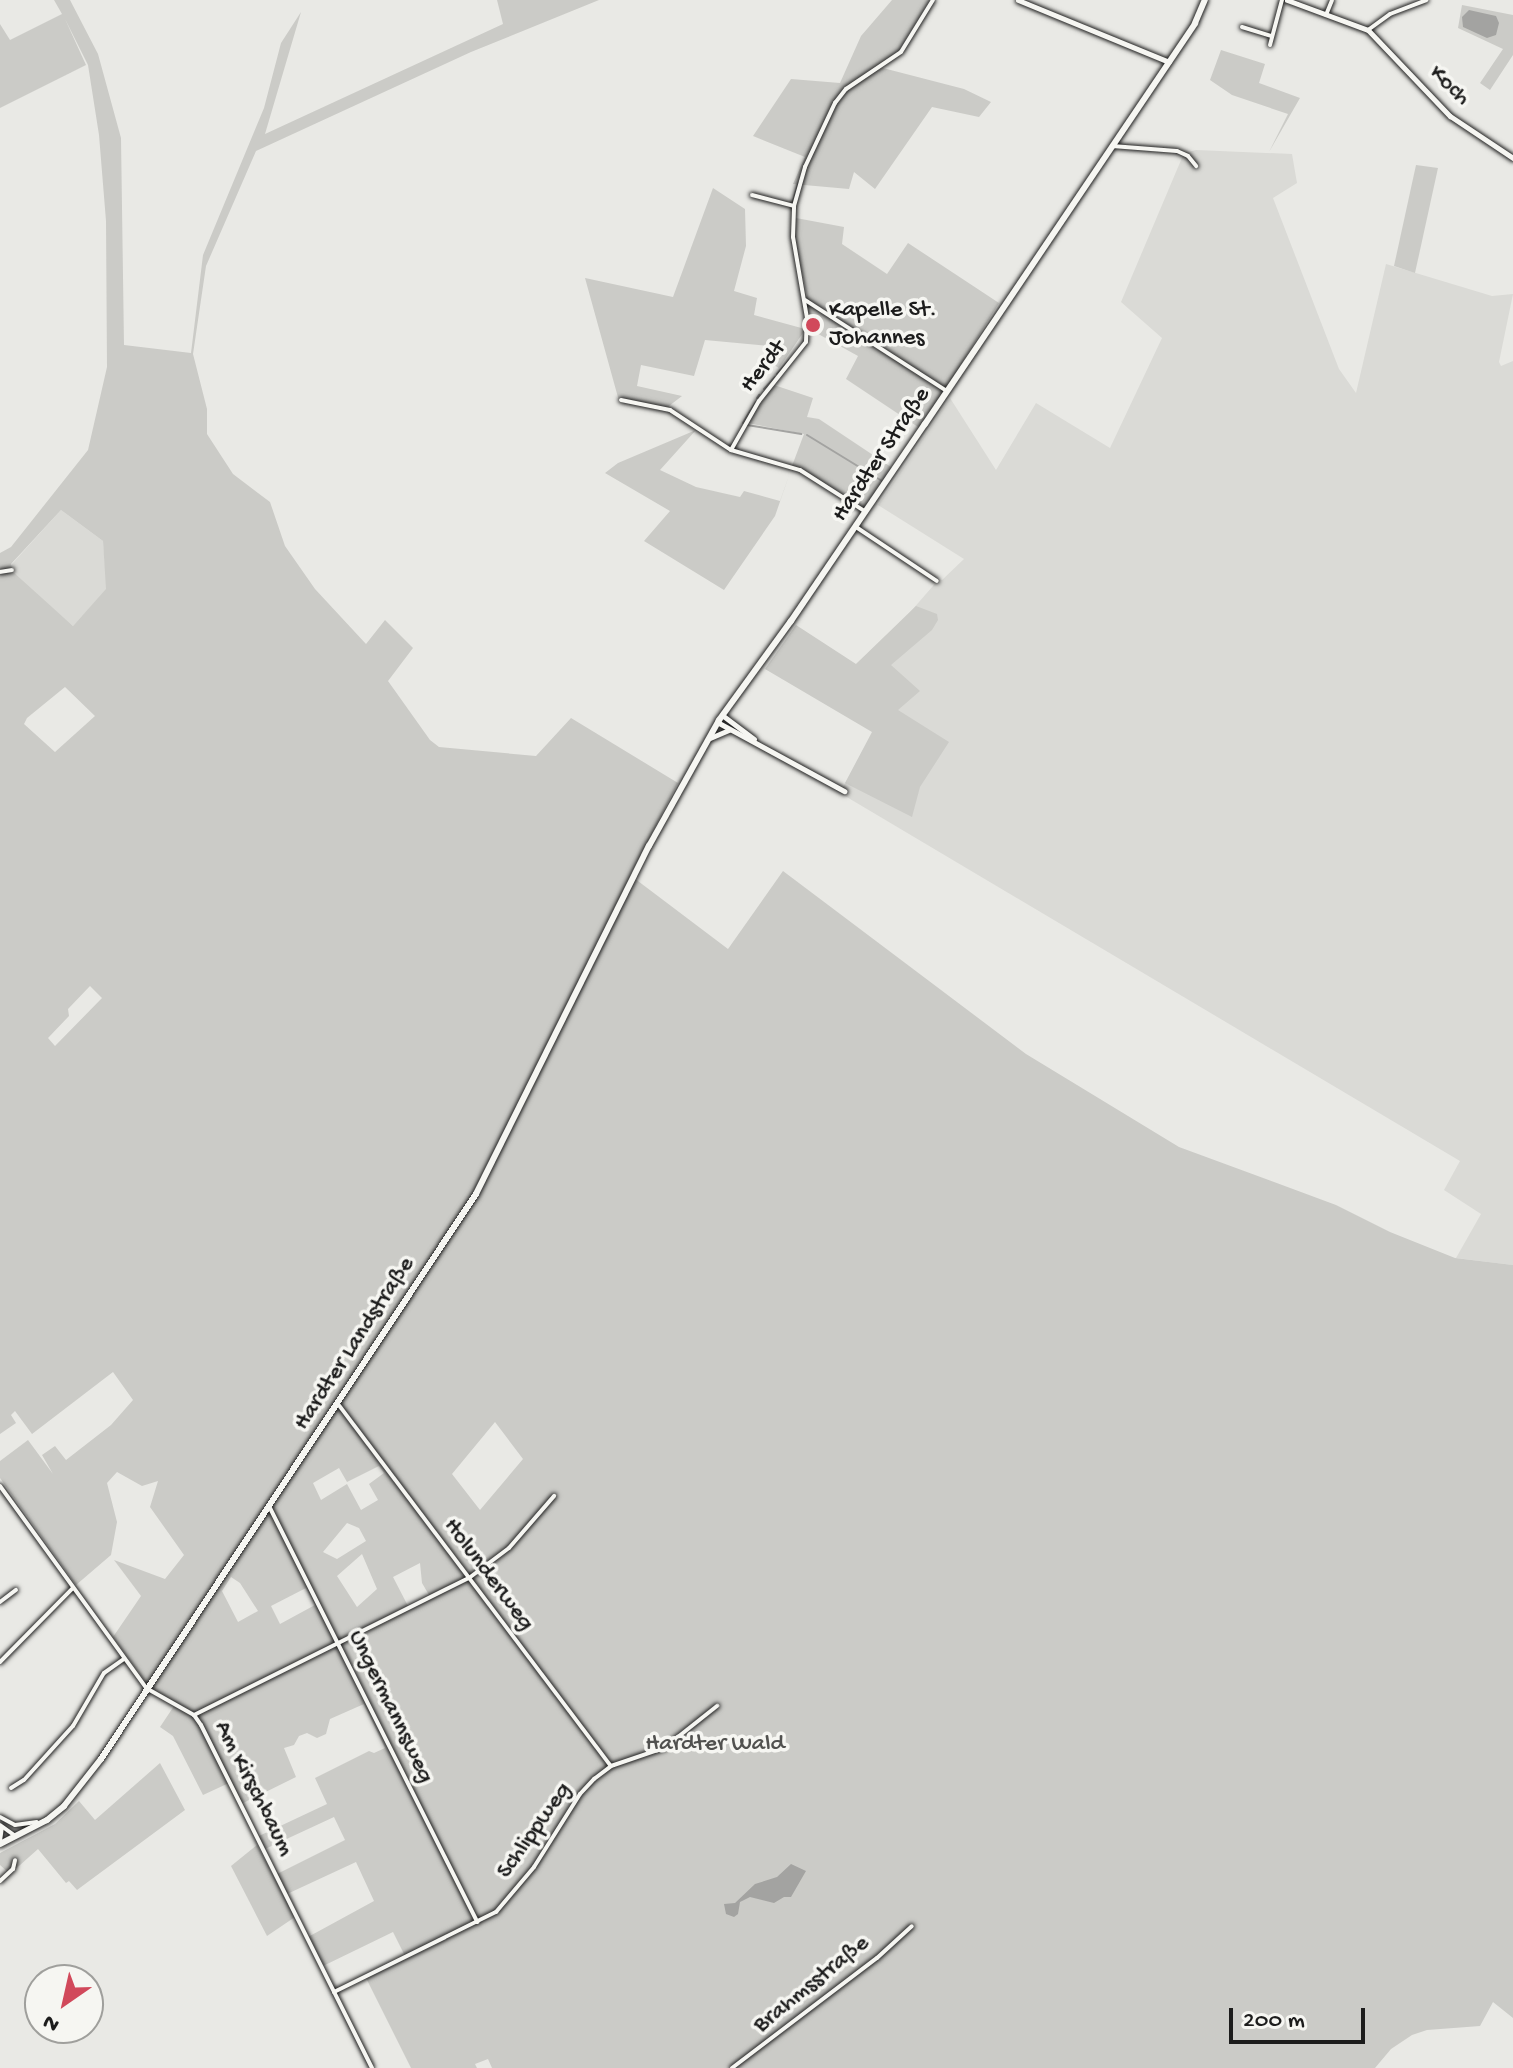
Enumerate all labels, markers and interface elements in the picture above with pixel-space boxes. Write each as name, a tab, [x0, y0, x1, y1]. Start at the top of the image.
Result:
street label: Koch	[1422, 59, 1476, 113]
place label: Kapelle St. Johannes	[829, 297, 937, 353]
marker: Kapelle St. Johannes	[804, 316, 822, 334]
street label: Herdt	[735, 335, 793, 399]
street label: Hardter Straße	[827, 382, 937, 528]
street label: Hardter Landstraße	[288, 1252, 422, 1436]
street label: Holunderweg	[436, 1513, 540, 1637]
street label: Ungermannsweg	[341, 1626, 439, 1788]
street label: Am Kirschbaum	[207, 1717, 299, 1861]
park label: Hardter Wald	[645, 1731, 785, 1759]
street label: Schlippweg	[491, 1777, 579, 1885]
street label: Brahmsstraße	[748, 1930, 876, 2040]
north arrow	[24, 1964, 104, 2044]
scale bar	[1233, 1992, 1369, 2042]
text: N	[38, 2007, 65, 2037]
text: 200 m	[1243, 2007, 1305, 2036]

